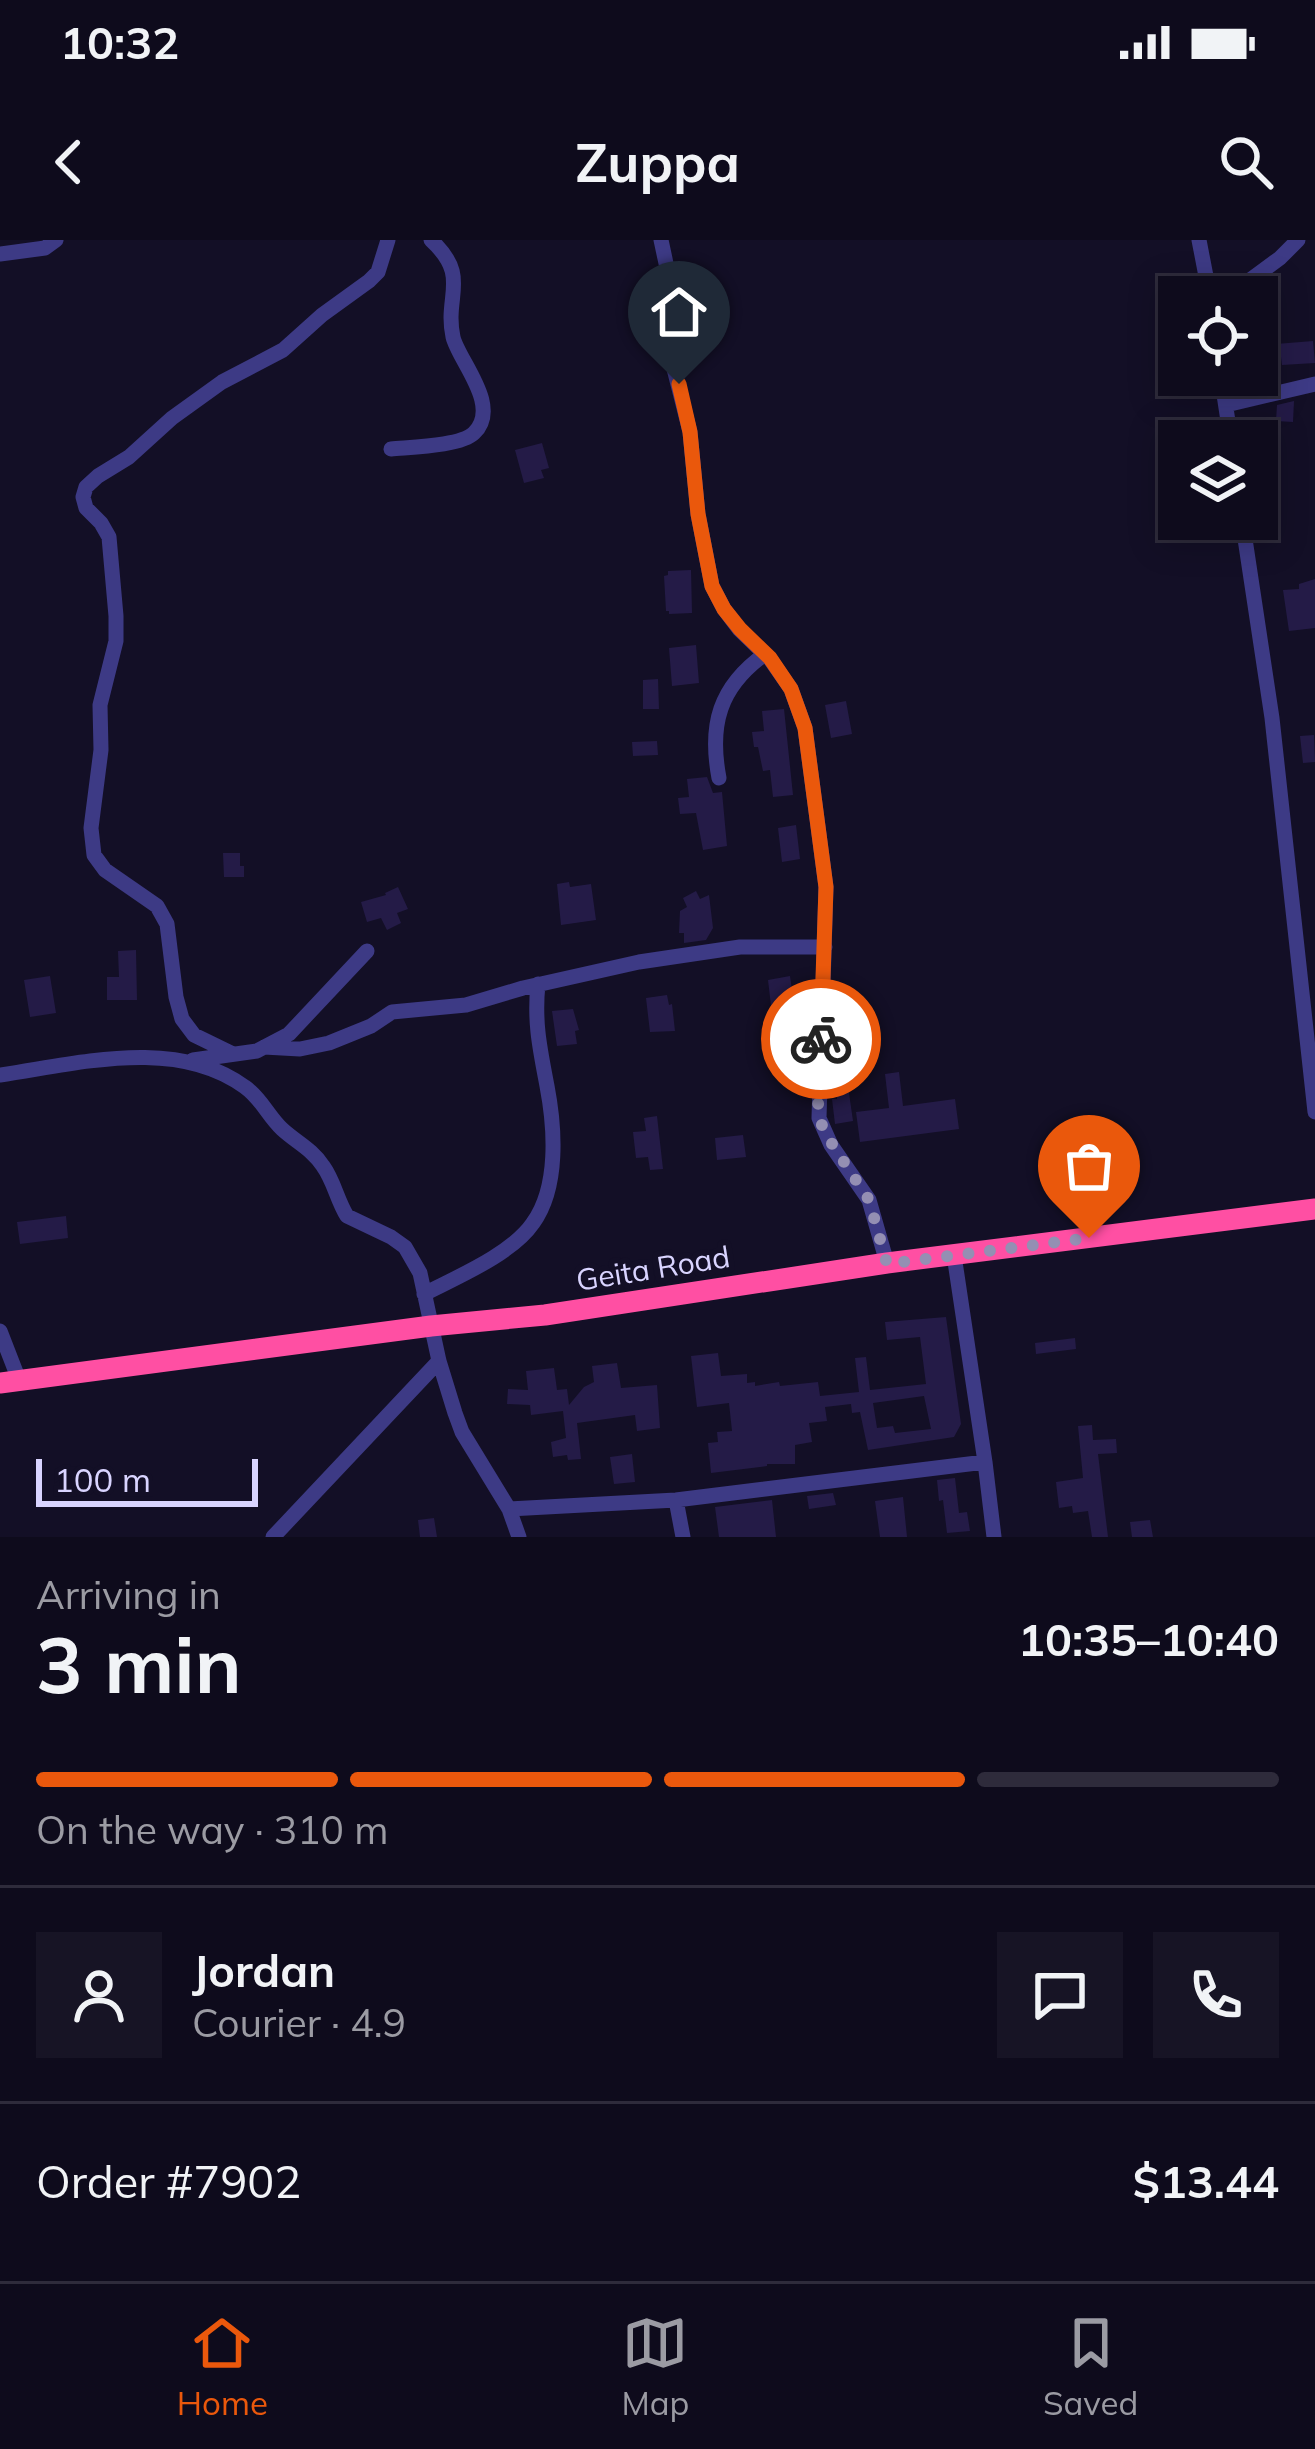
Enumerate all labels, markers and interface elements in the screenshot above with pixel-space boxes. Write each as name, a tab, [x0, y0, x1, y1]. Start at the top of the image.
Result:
text: 10:32	[60, 14, 179, 70]
text: Zuppa	[575, 128, 740, 196]
icon: back	[36, 129, 102, 195]
icon: search	[1213, 129, 1279, 195]
pin	[628, 261, 730, 384]
map controls	[1158, 276, 1278, 540]
button: locate	[1158, 276, 1278, 396]
icon: home	[646, 279, 712, 345]
button: layers	[1158, 420, 1278, 540]
courier	[761, 979, 881, 1099]
icon: bike	[788, 1006, 854, 1072]
pin	[1038, 1115, 1140, 1238]
icon: bag	[1056, 1133, 1122, 1199]
street label: Geita Road	[573, 1237, 733, 1299]
scale bar	[36, 1453, 258, 1506]
text: 100 m	[54, 1459, 151, 1500]
text: Arriving in	[36, 1570, 221, 1619]
text: 10:35–10:40	[1018, 1611, 1279, 1667]
text: 3 min	[36, 1615, 242, 1713]
text: On the way · 310 m	[36, 1805, 388, 1854]
button: person	[36, 1932, 162, 2058]
button: chat	[997, 1932, 1123, 2058]
button: phone	[1153, 1932, 1279, 2058]
text: Jordan	[192, 1942, 335, 1998]
text: Courier · 4.9	[192, 1998, 406, 2047]
text: Order #7902	[36, 2153, 301, 2209]
text: $13.44	[1133, 2153, 1279, 2209]
tab: Home	[177, 2310, 268, 2423]
tab: Map	[621, 2310, 689, 2423]
tab: Saved	[1043, 2310, 1138, 2423]

